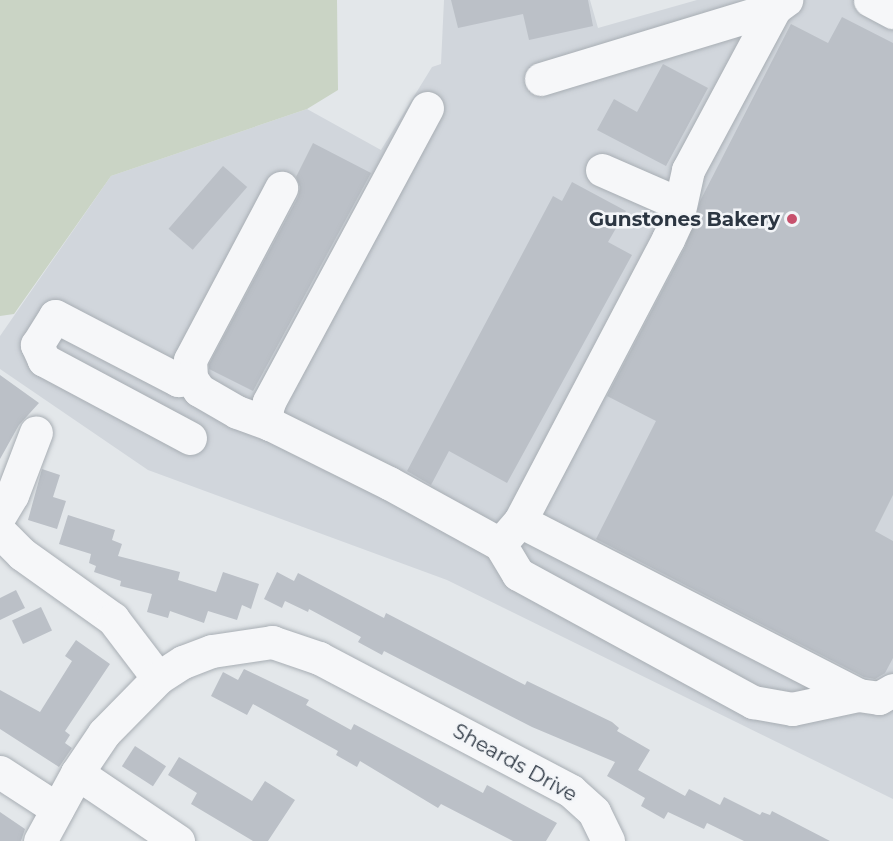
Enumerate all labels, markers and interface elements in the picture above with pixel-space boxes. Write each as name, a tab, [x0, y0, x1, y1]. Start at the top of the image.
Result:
place label: Gunstones Bakery	[589, 207, 780, 231]
marker: Gunstones Bakery	[785, 212, 799, 226]
street label: Sheards Drive	[449, 719, 581, 807]

